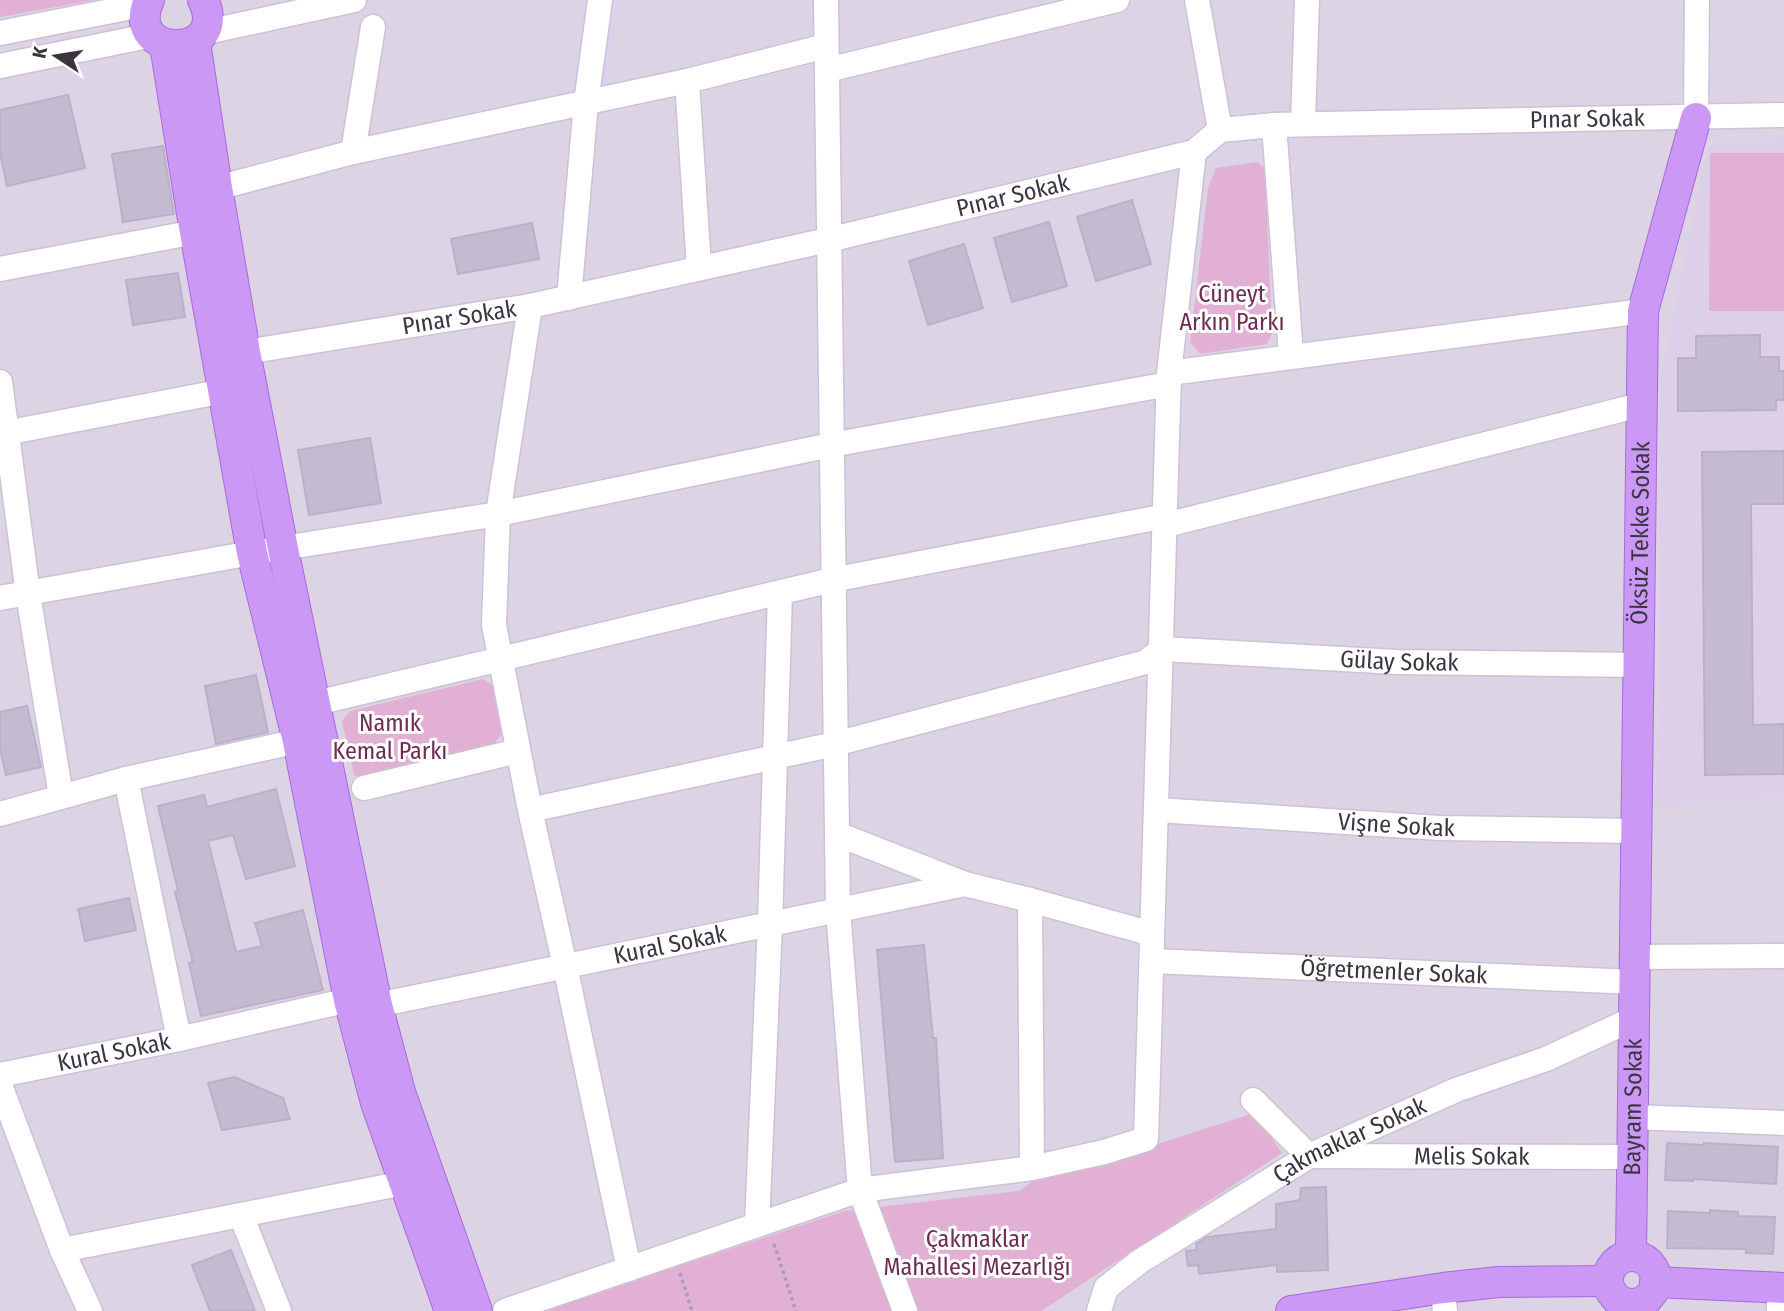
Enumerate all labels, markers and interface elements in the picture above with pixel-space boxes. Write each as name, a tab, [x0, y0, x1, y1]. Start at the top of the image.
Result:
north arrow	[21, 21, 91, 91]
text: K	[27, 44, 52, 60]
street label: Pınar Sokak	[1530, 104, 1646, 134]
street label: Pınar Sokak	[954, 168, 1073, 223]
park label: Cüneyt Arkın Parkı	[1179, 280, 1285, 336]
street label: Pınar Sokak	[400, 294, 519, 340]
street label: Öksüz Tekke Sokak	[1625, 440, 1655, 625]
street label: Gülay Sokak	[1339, 645, 1460, 677]
park label: Namık Kemal Parkı	[333, 709, 447, 765]
street label: Vişne Sokak	[1337, 808, 1456, 842]
street label: Kural Sokak	[611, 919, 730, 970]
street label: Öğretmenler Sokak	[1300, 953, 1489, 990]
street label: Kural Sokak	[55, 1027, 173, 1077]
street label: Bayram Sokak	[1618, 1037, 1648, 1176]
street label: Çakmaklar Sokak	[1268, 1091, 1431, 1189]
street label: Melis Sokak	[1414, 1142, 1530, 1171]
park label: Çakmaklar Mahallesi Mezarlığı	[883, 1225, 1071, 1281]

